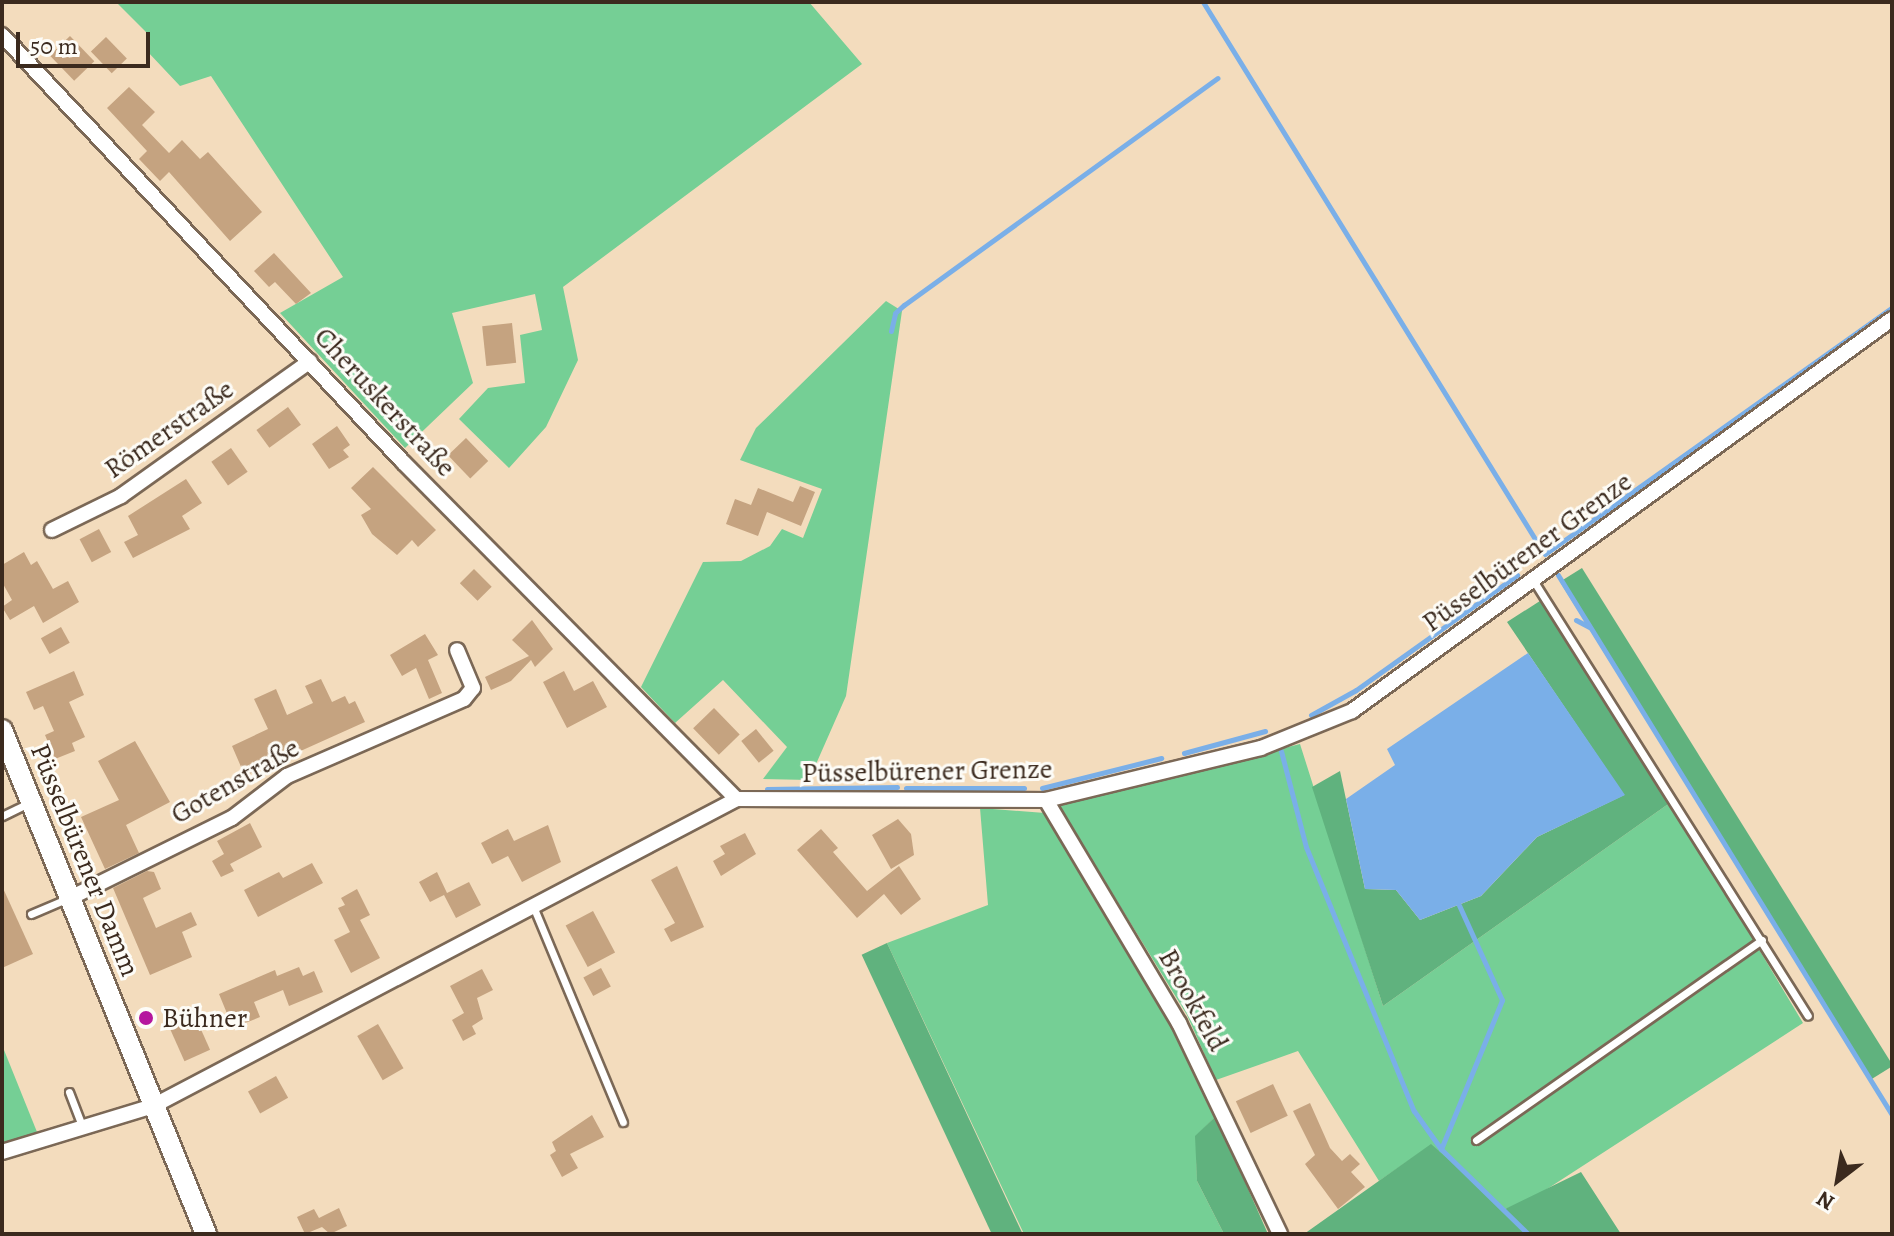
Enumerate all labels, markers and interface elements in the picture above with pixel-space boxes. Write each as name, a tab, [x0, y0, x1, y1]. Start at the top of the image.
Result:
scale bar	[20, 16, 154, 66]
text: 50 m	[30, 30, 78, 62]
street label: Cheruskerstraße	[307, 320, 463, 484]
street label: Römerstraße	[98, 372, 240, 486]
street label: Püsselbürener Grenze	[1416, 465, 1638, 639]
street label: Gotenstraße	[165, 731, 305, 831]
street label: Püsselbürener Damm	[23, 739, 147, 981]
street label: Püsselbürener Grenze	[801, 752, 1053, 790]
street label: Brookfeld	[1151, 943, 1235, 1057]
place label: Bühner	[162, 1001, 247, 1035]
marker: Bühner	[137, 1009, 155, 1027]
north arrow	[1798, 1140, 1878, 1220]
text: N	[1811, 1184, 1840, 1218]

